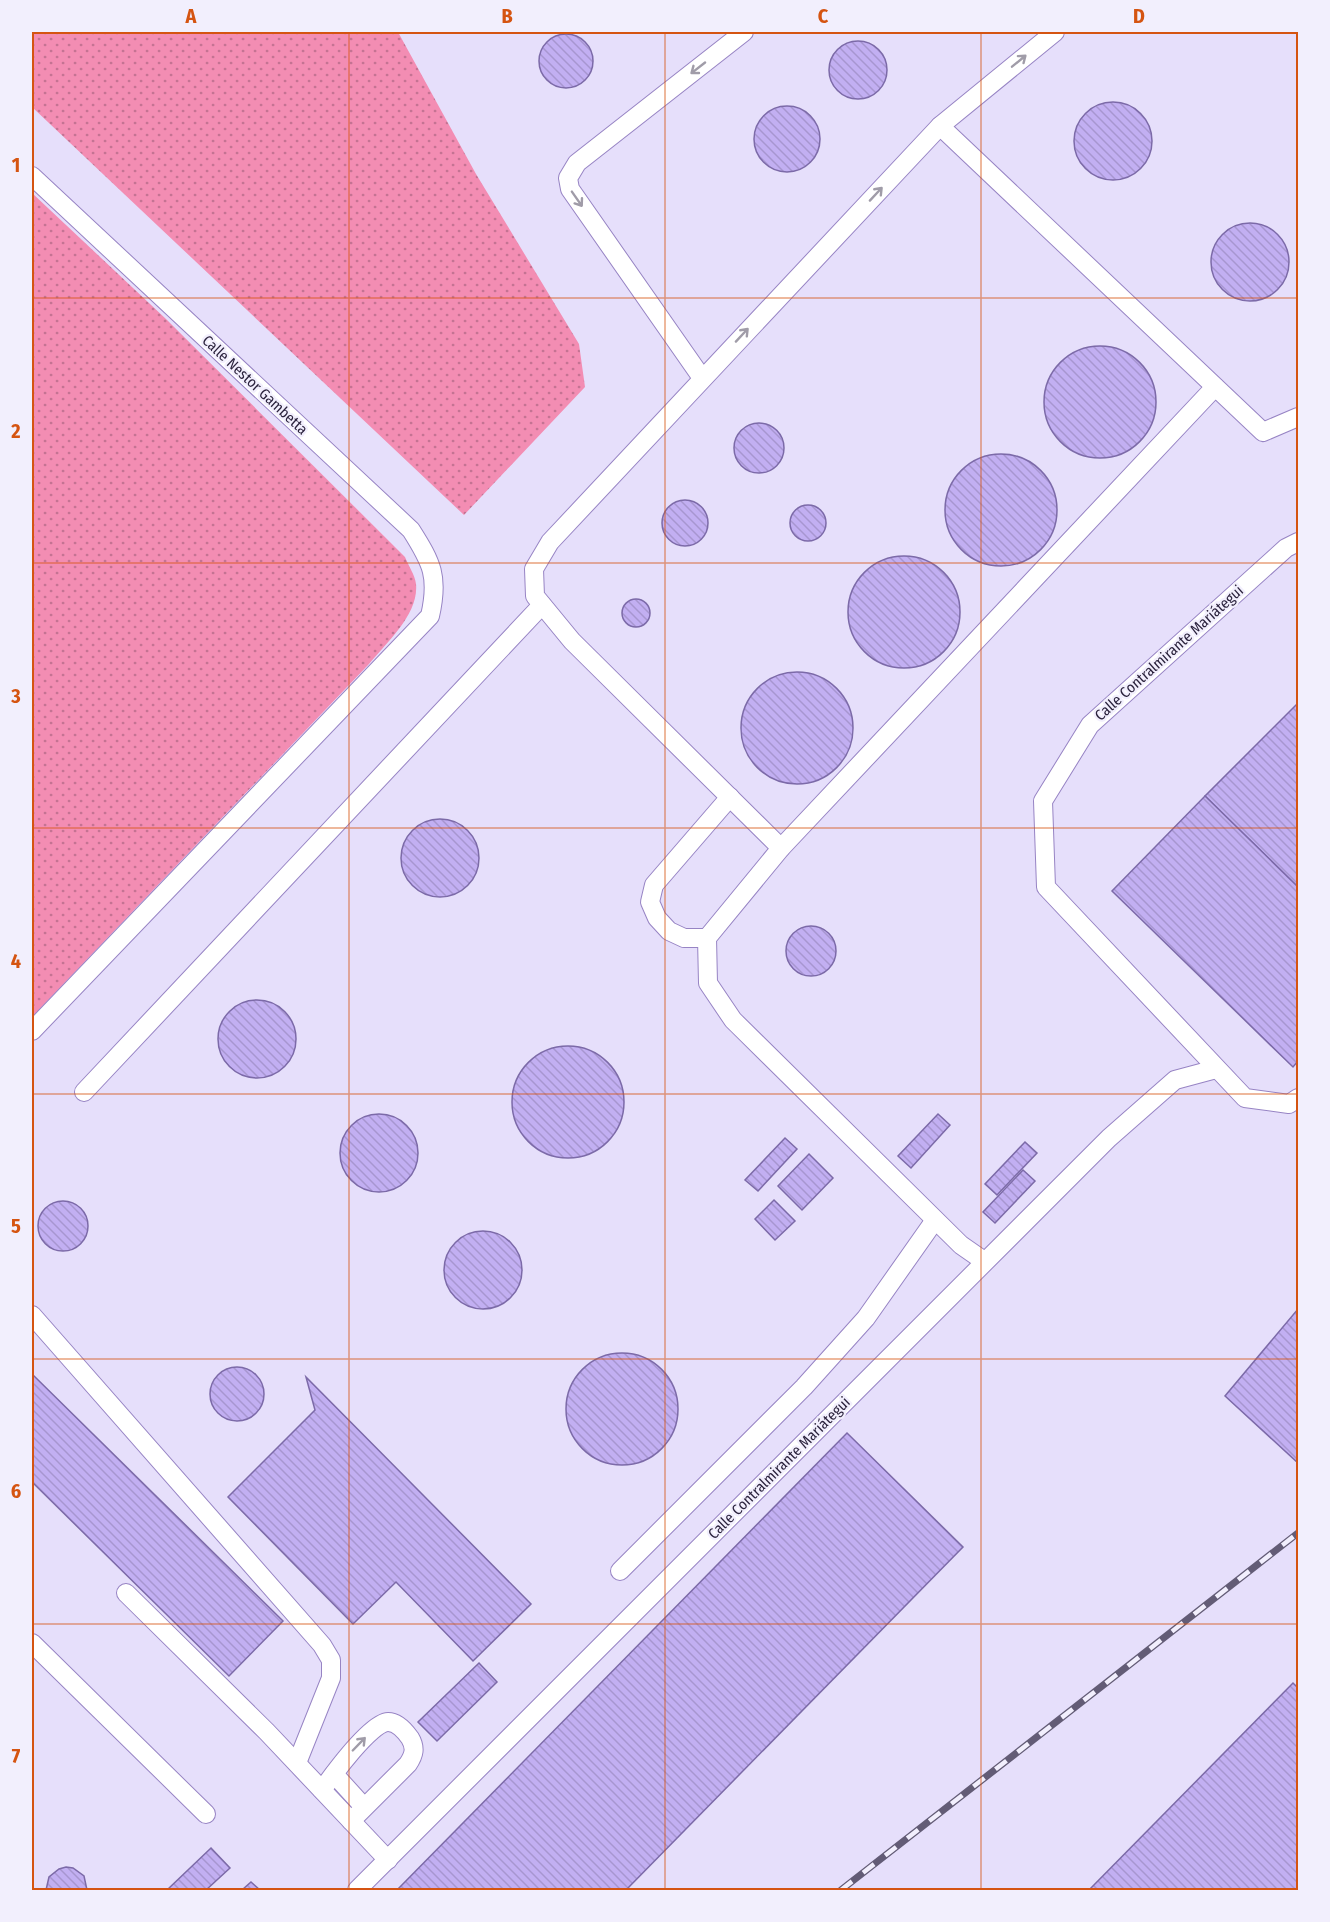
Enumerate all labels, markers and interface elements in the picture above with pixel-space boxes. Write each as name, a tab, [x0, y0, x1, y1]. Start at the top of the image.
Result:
text: A	[185, 4, 198, 28]
text: B	[501, 4, 513, 28]
text: C	[818, 4, 829, 28]
text: D	[1133, 4, 1145, 28]
one-way arrow	[1011, 55, 1027, 68]
one-way arrow	[691, 61, 707, 74]
text: 1	[12, 153, 20, 177]
one-way arrow	[869, 186, 883, 201]
one-way arrow	[571, 190, 583, 206]
one-way arrow	[735, 328, 749, 343]
street label: Calle Nestor Gambetta	[199, 331, 311, 439]
text: 2	[10, 419, 21, 443]
street label: Calle Contralmirante Mariátegui	[1091, 582, 1247, 724]
text: 3	[10, 684, 21, 708]
text: 4	[11, 949, 21, 973]
text: 5	[11, 1214, 21, 1238]
street label: Calle Contralmirante Mariátegui	[704, 1393, 854, 1543]
text: 6	[11, 1479, 21, 1503]
one-way arrow	[352, 1737, 366, 1752]
text: 7	[12, 1744, 21, 1768]

